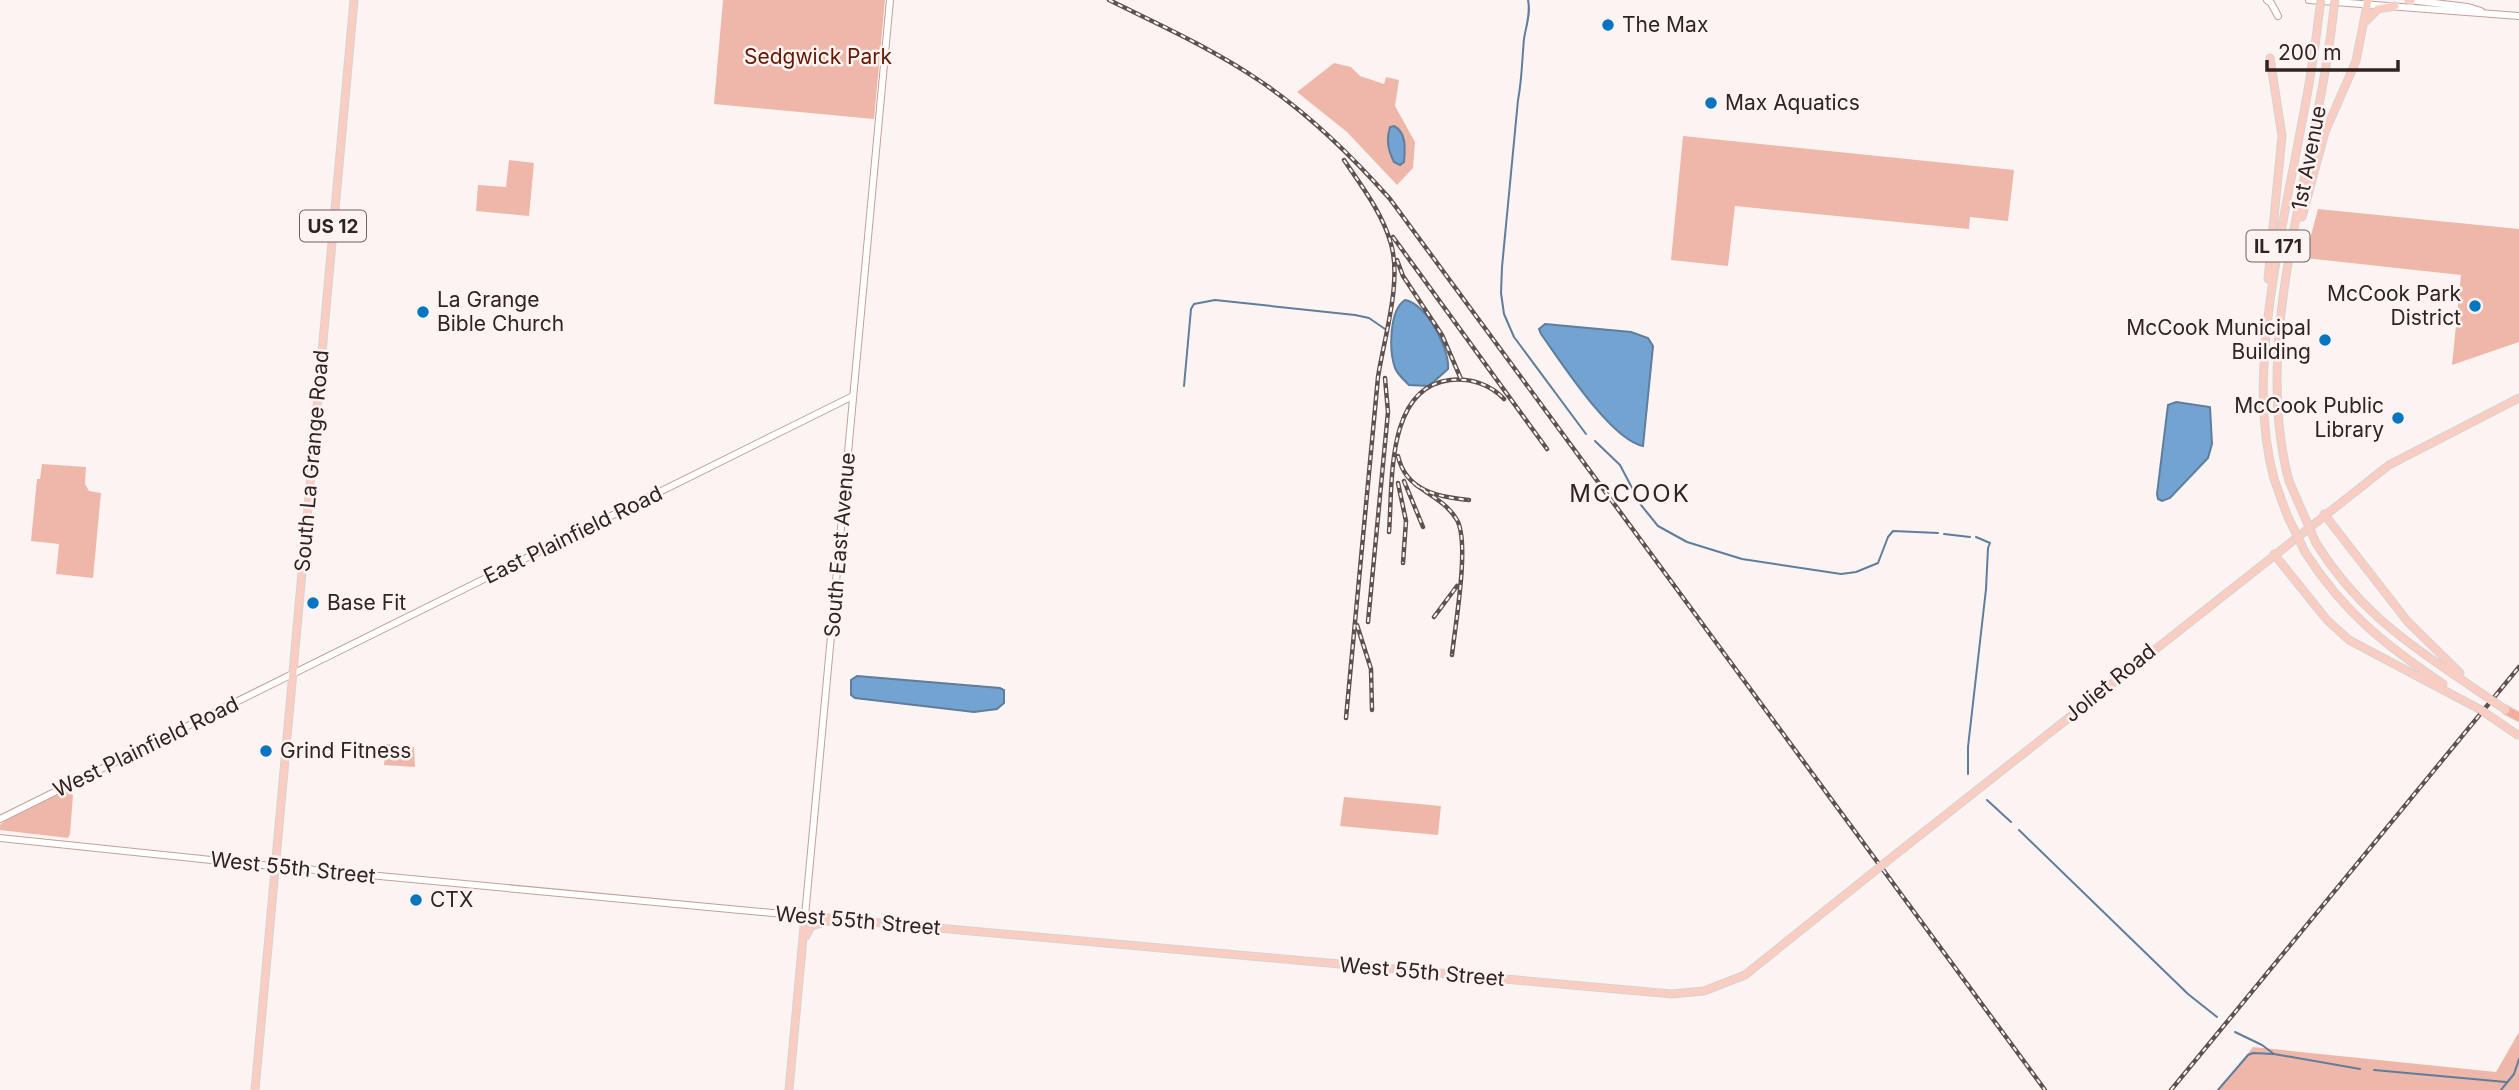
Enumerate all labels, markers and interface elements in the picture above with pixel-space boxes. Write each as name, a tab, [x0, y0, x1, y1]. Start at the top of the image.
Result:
place label: The Max	[1622, 12, 1708, 37]
marker: The Max	[1600, 17, 1616, 33]
scale bar	[2267, 28, 2398, 72]
text: 200 m	[2278, 40, 2342, 65]
park label: Sedgwick Park	[744, 44, 893, 69]
place label: Max Aquatics	[1725, 90, 1860, 115]
marker: Max Aquatics	[1703, 95, 1719, 111]
street label: 1st Avenue	[2286, 103, 2331, 212]
road number: US 12	[300, 210, 366, 242]
road number: IL 171	[2246, 230, 2310, 262]
place label: McCook Park District	[2327, 281, 2461, 330]
place label: La Grange Bible Church	[437, 287, 564, 336]
marker: McCook Park District	[2467, 298, 2483, 314]
marker: La Grange Bible Church	[415, 304, 431, 320]
place label: McCook Municipal Building	[2126, 315, 2311, 364]
marker: McCook Municipal Building	[2317, 332, 2333, 348]
street label: South La Grange Road	[289, 349, 334, 573]
place label: McCook Public Library	[2234, 393, 2384, 442]
marker: McCook Public Library	[2390, 410, 2406, 426]
street label: South East Avenue	[819, 451, 860, 639]
district label: MCCOOK	[1569, 479, 1691, 508]
street label: East Plainfield Road	[479, 480, 666, 589]
place label: Base Fit	[327, 590, 406, 615]
marker: Base Fit	[305, 595, 321, 611]
street label: Joliet Road	[2059, 638, 2160, 727]
street label: West Plainfield Road	[49, 691, 243, 802]
place label: Grind Fitness	[280, 738, 411, 763]
marker: Grind Fitness	[258, 743, 274, 759]
street label: West 55th Street	[209, 846, 377, 889]
place label: CTX	[430, 887, 473, 912]
marker: CTX	[408, 892, 424, 908]
street label: West 55th Street	[774, 901, 942, 940]
street label: West 55th Street	[1338, 952, 1506, 991]

